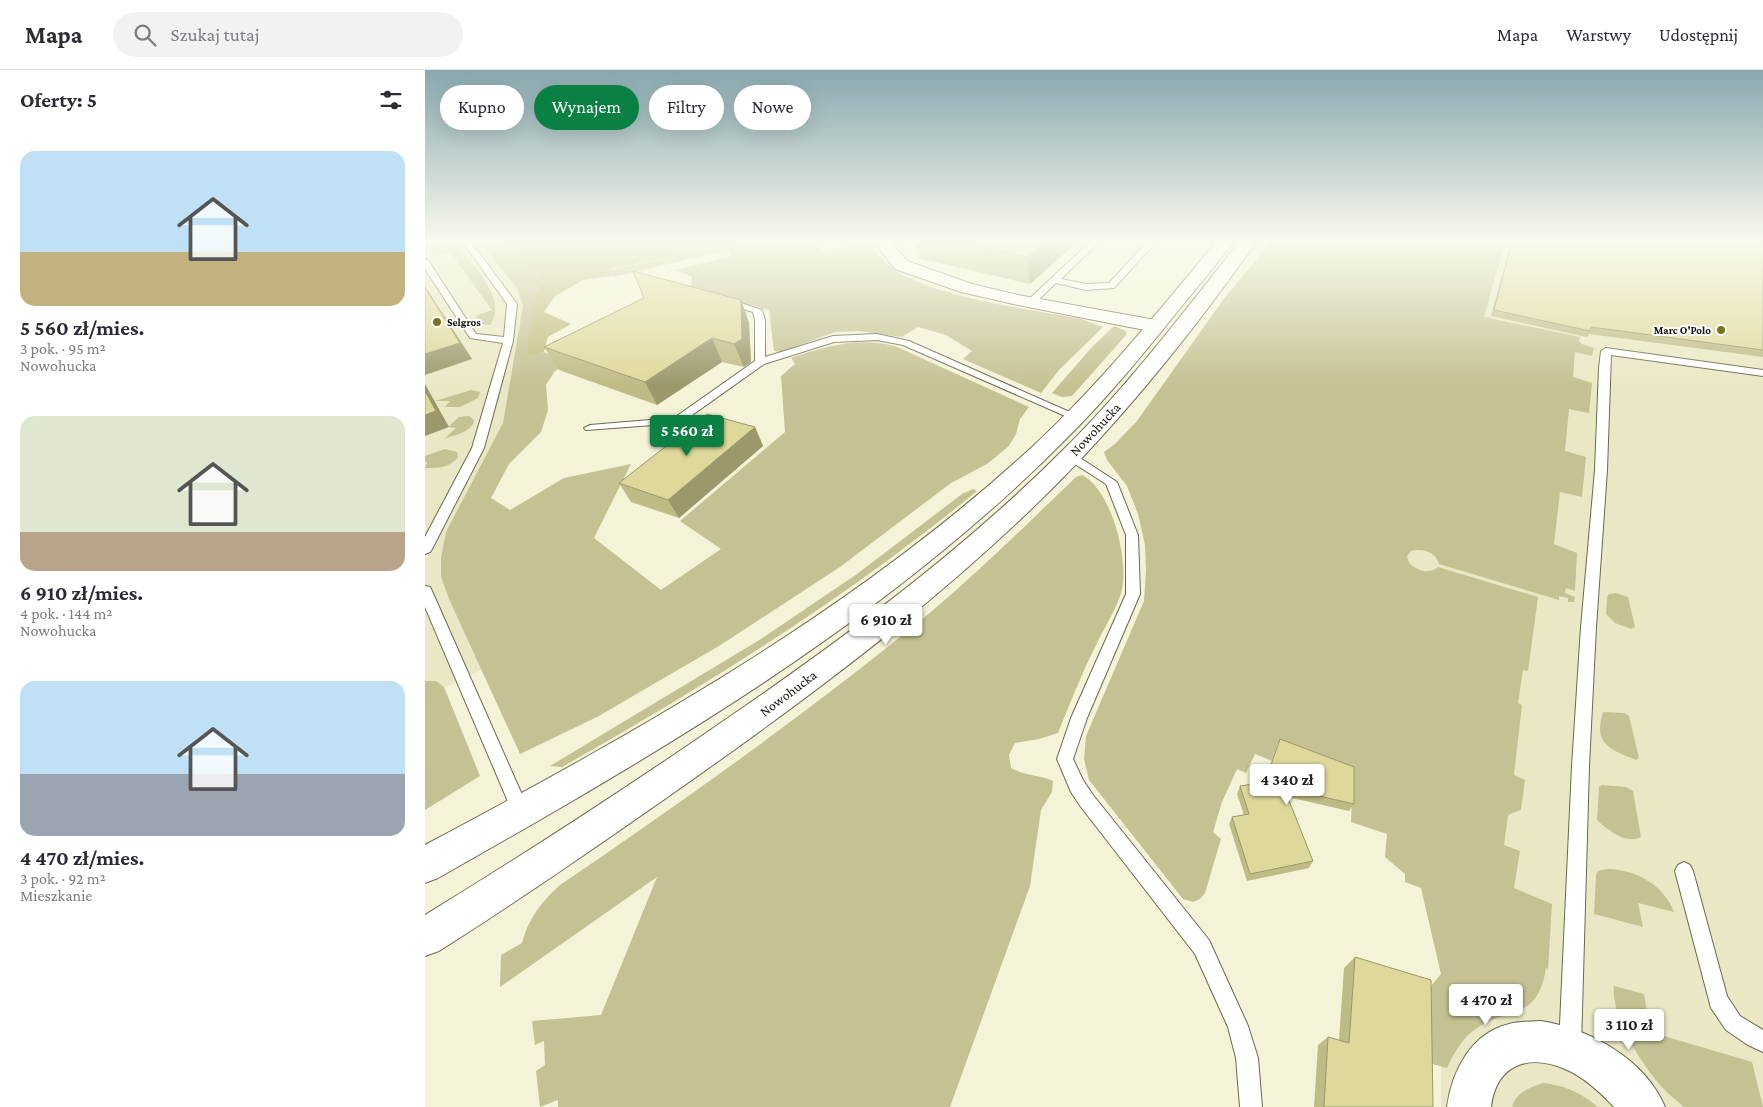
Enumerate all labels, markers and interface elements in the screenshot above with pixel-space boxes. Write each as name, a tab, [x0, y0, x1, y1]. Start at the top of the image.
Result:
search box	[113, 12, 463, 57]
text: Mapa	[25, 21, 83, 48]
icon: search	[131, 21, 159, 49]
text: Szukaj tutaj	[171, 24, 259, 45]
text: Mapa	[1497, 25, 1538, 45]
text: Warstwy	[1566, 25, 1631, 45]
text: Udostępnij	[1659, 25, 1738, 45]
chip: Kupno	[440, 85, 524, 130]
chip: Wynajem	[534, 85, 639, 130]
chip: Filtry	[649, 85, 724, 130]
chip: Nowe	[734, 85, 811, 130]
icon: filters	[377, 86, 405, 114]
text: Oferty: 5	[20, 88, 97, 112]
icon: home	[168, 184, 258, 274]
text: 5 560 zł/mies.	[20, 316, 144, 340]
marker: Selgros	[431, 316, 443, 328]
place label: Selgros	[447, 316, 481, 328]
place label: Marc O'Polo	[1654, 324, 1711, 336]
marker: Marc O'Polo	[1715, 324, 1727, 336]
text: 3 pok. · 95 m²	[20, 340, 106, 357]
text: Nowohucka	[20, 357, 97, 374]
street label: Nowohucka	[1066, 399, 1124, 459]
pin: 5 560 zł	[635, 414, 739, 457]
text: 5 560 zł	[661, 422, 713, 439]
icon: home	[168, 449, 258, 539]
text: 6 910 zł/mies.	[20, 581, 143, 605]
pin: 6 910 zł	[834, 604, 938, 646]
text: 4 pok. · 144 m²	[20, 605, 113, 622]
text: 6 910 zł	[860, 611, 912, 628]
text: Nowohucka	[20, 622, 97, 639]
street label: Nowohucka	[756, 666, 820, 720]
icon: home	[168, 714, 258, 804]
pin: 4 340 zł	[1235, 764, 1339, 806]
text: 4 340 zł	[1261, 771, 1313, 788]
text: 4 470 zł/mies.	[20, 846, 144, 870]
text: 3 pok. · 92 m²	[20, 870, 106, 887]
text: Mieszkanie	[20, 887, 92, 904]
pin: 4 470 zł	[1434, 984, 1538, 1026]
text: 4 470 zł	[1460, 991, 1512, 1008]
pin: 3 110 zł	[1577, 1008, 1681, 1051]
text: 3 110 zł	[1605, 1016, 1653, 1033]

